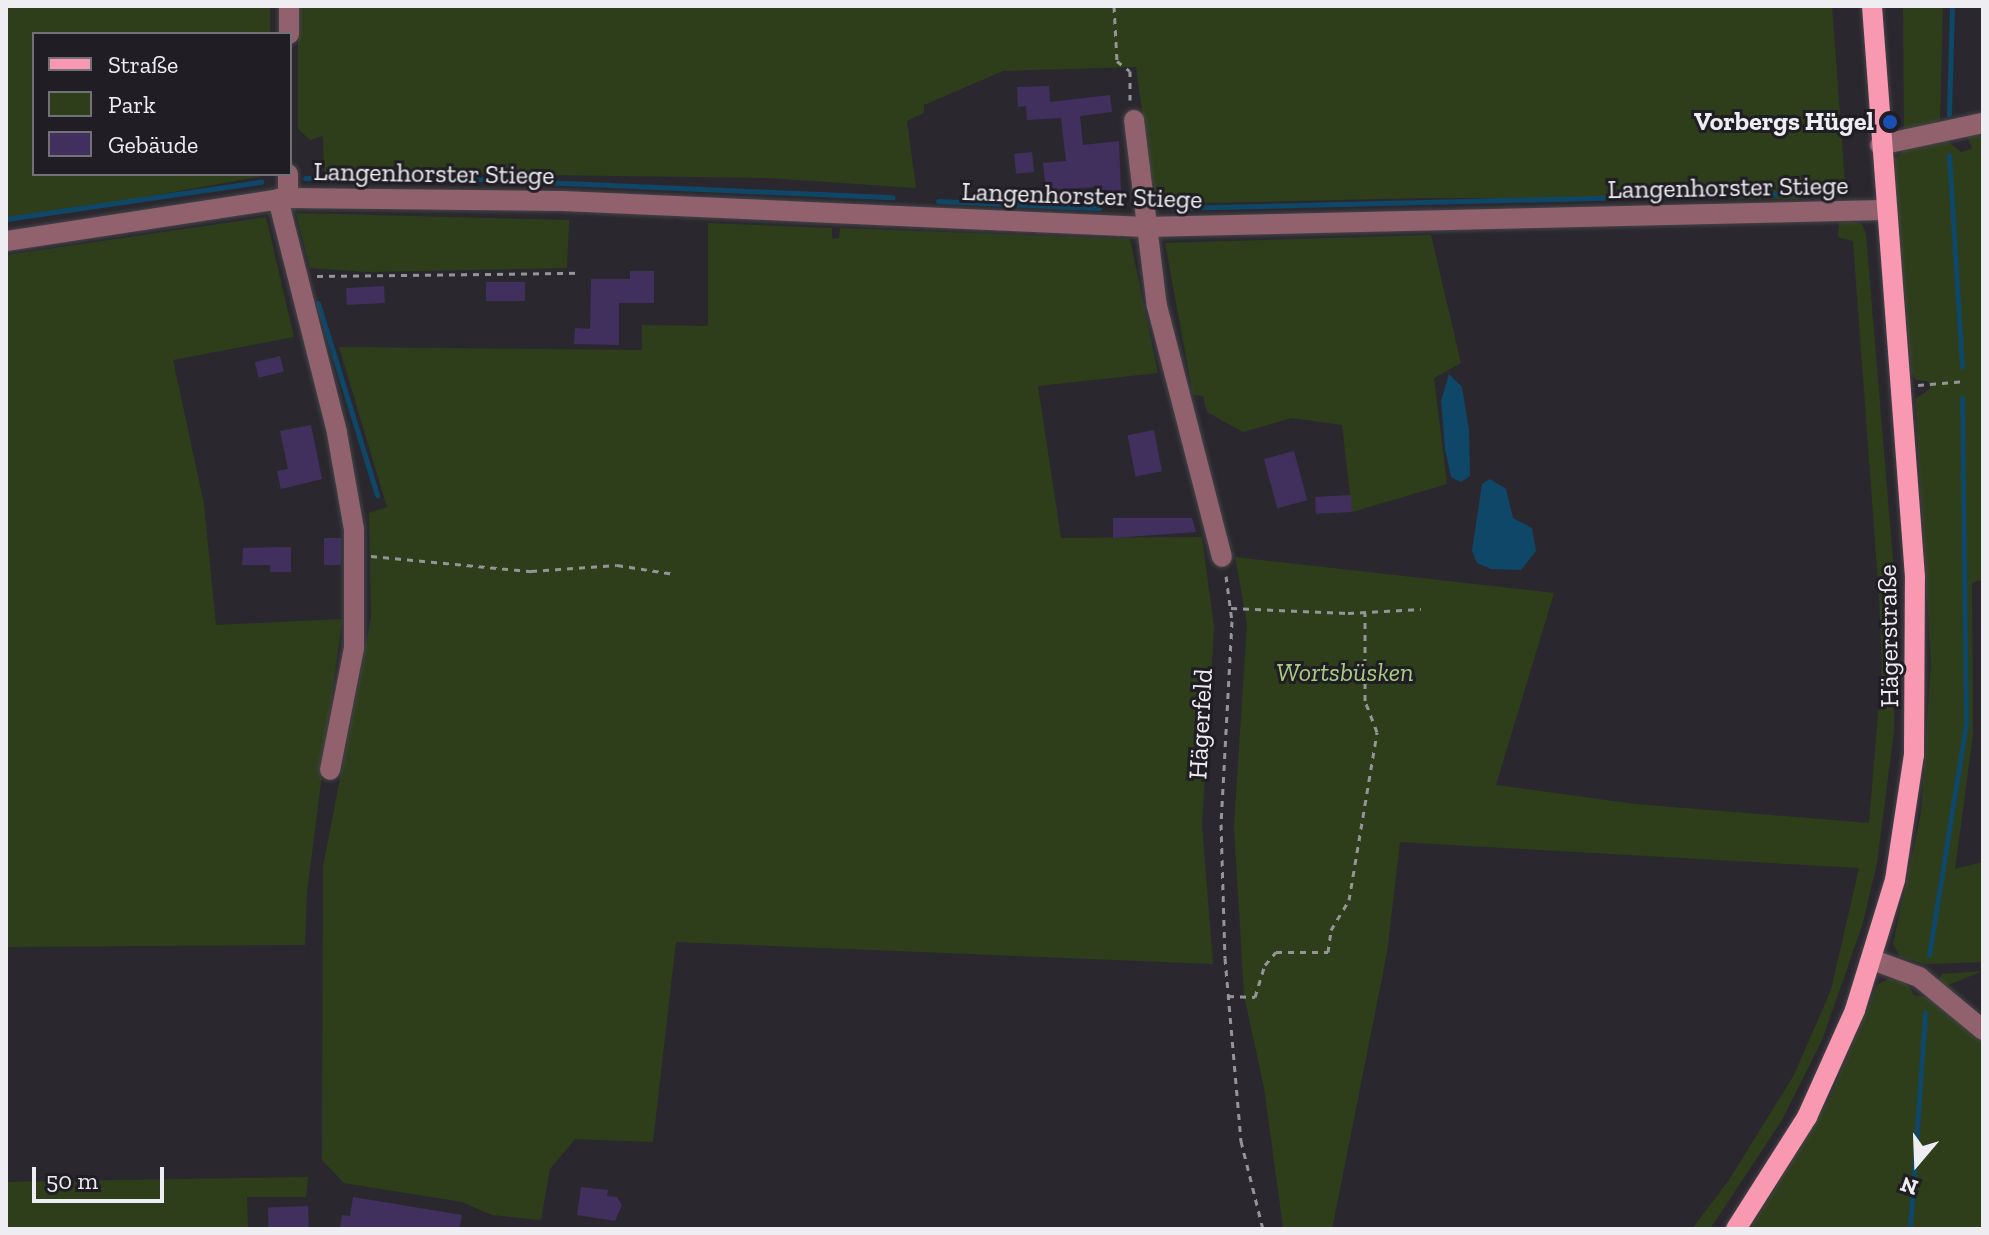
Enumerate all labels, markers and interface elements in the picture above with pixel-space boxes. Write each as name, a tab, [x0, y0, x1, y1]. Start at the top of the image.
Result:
legend	[32, 32, 292, 176]
text: Straße	[108, 50, 178, 79]
text: Park	[108, 90, 156, 119]
place label: Vorbergs Hügel	[1694, 106, 1874, 138]
marker: Vorbergs Hügel	[1881, 113, 1899, 131]
text: Gebäude	[108, 130, 198, 159]
street label: Langenhorster Stiege	[313, 156, 555, 192]
street label: Langenhorster Stiege	[1607, 170, 1849, 206]
street label: Langenhorster Stiege	[961, 176, 1203, 216]
street label: Hägerstraße	[1872, 564, 1906, 708]
park label: Wortsbüsken	[1276, 657, 1414, 689]
street label: Hägerfeld	[1183, 668, 1219, 780]
north arrow	[1877, 1123, 1957, 1203]
scale bar	[36, 1151, 168, 1201]
text: 50 m	[46, 1166, 98, 1195]
text: N	[1897, 1171, 1921, 1202]

